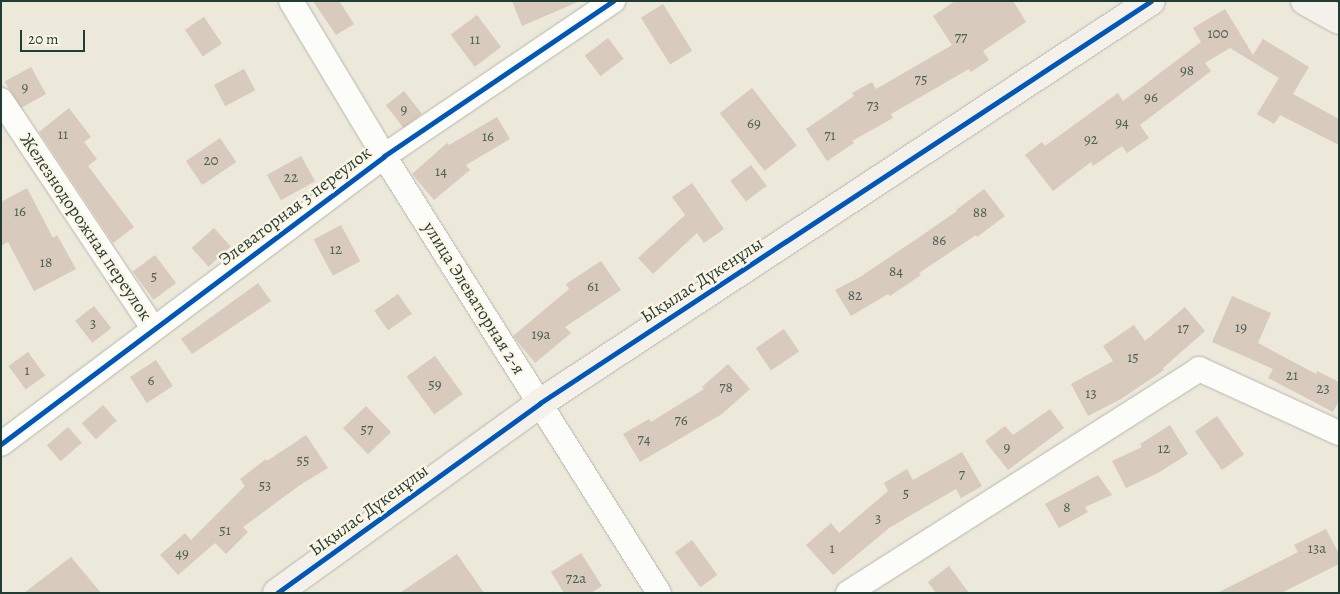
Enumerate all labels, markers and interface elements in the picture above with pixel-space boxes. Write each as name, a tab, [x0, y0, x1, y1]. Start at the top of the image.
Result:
scale bar	[22, 20, 88, 52]
house number: 100	[1207, 25, 1229, 43]
text: 20 m	[28, 29, 59, 49]
house number: 77	[955, 29, 967, 47]
house number: 11	[470, 31, 480, 49]
house number: 98	[1180, 62, 1194, 80]
house number: 75	[915, 71, 927, 89]
house number: 9	[22, 79, 28, 97]
house number: 96	[1144, 89, 1158, 107]
house number: 73	[867, 97, 879, 115]
house number: 9	[401, 101, 407, 119]
house number: 94	[1115, 114, 1129, 132]
house number: 69	[747, 115, 761, 133]
house number: 11	[58, 126, 68, 144]
house number: 71	[824, 127, 836, 145]
house number: 16	[482, 128, 494, 146]
street label: Железнодорожная переулок	[15, 129, 157, 325]
house number: 92	[1084, 131, 1098, 149]
street label: Элеваторная 3 переулок	[214, 142, 376, 270]
house number: 20	[203, 152, 219, 170]
house number: 14	[435, 163, 447, 181]
house number: 22	[284, 169, 298, 187]
house number: 16	[14, 203, 26, 221]
house number: 88	[973, 204, 987, 222]
street label: улица Элеваторная 2-я	[418, 218, 530, 378]
street label: Ықылас Дүкенұлы	[637, 232, 767, 328]
house number: 86	[932, 232, 946, 250]
house number: 12	[330, 241, 342, 259]
house number: 18	[40, 254, 52, 272]
house number: 84	[889, 263, 903, 281]
house number: 5	[151, 268, 157, 286]
house number: 61	[587, 278, 599, 296]
house number: 82	[848, 287, 862, 305]
house number: 3	[90, 315, 96, 333]
house number: 19	[1235, 319, 1247, 337]
house number: 17	[1177, 320, 1189, 338]
house number: 19а	[532, 326, 550, 344]
house number: 15	[1127, 349, 1139, 367]
house number: 1	[24, 362, 30, 380]
house number: 21	[1286, 367, 1298, 385]
house number: 6	[148, 372, 154, 390]
house number: 59	[428, 376, 442, 394]
house number: 78	[719, 379, 733, 397]
house number: 23	[1316, 380, 1330, 398]
house number: 13	[1085, 385, 1097, 403]
house number: 76	[674, 412, 688, 430]
house number: 57	[361, 421, 373, 439]
house number: 74	[637, 431, 651, 449]
house number: 9	[1004, 439, 1010, 457]
house number: 12	[1158, 440, 1170, 458]
house number: 55	[297, 452, 309, 470]
street label: Ықылас Дүкенұлы	[305, 460, 433, 560]
house number: 7	[959, 466, 965, 484]
house number: 53	[259, 477, 271, 495]
house number: 5	[903, 485, 909, 503]
house number: 8	[1063, 499, 1071, 517]
house number: 3	[875, 510, 881, 528]
house number: 51	[219, 522, 231, 540]
house number: 1	[829, 540, 835, 558]
house number: 13а	[1308, 540, 1326, 558]
house number: 49	[175, 545, 189, 563]
house number: 72а	[566, 570, 586, 588]

